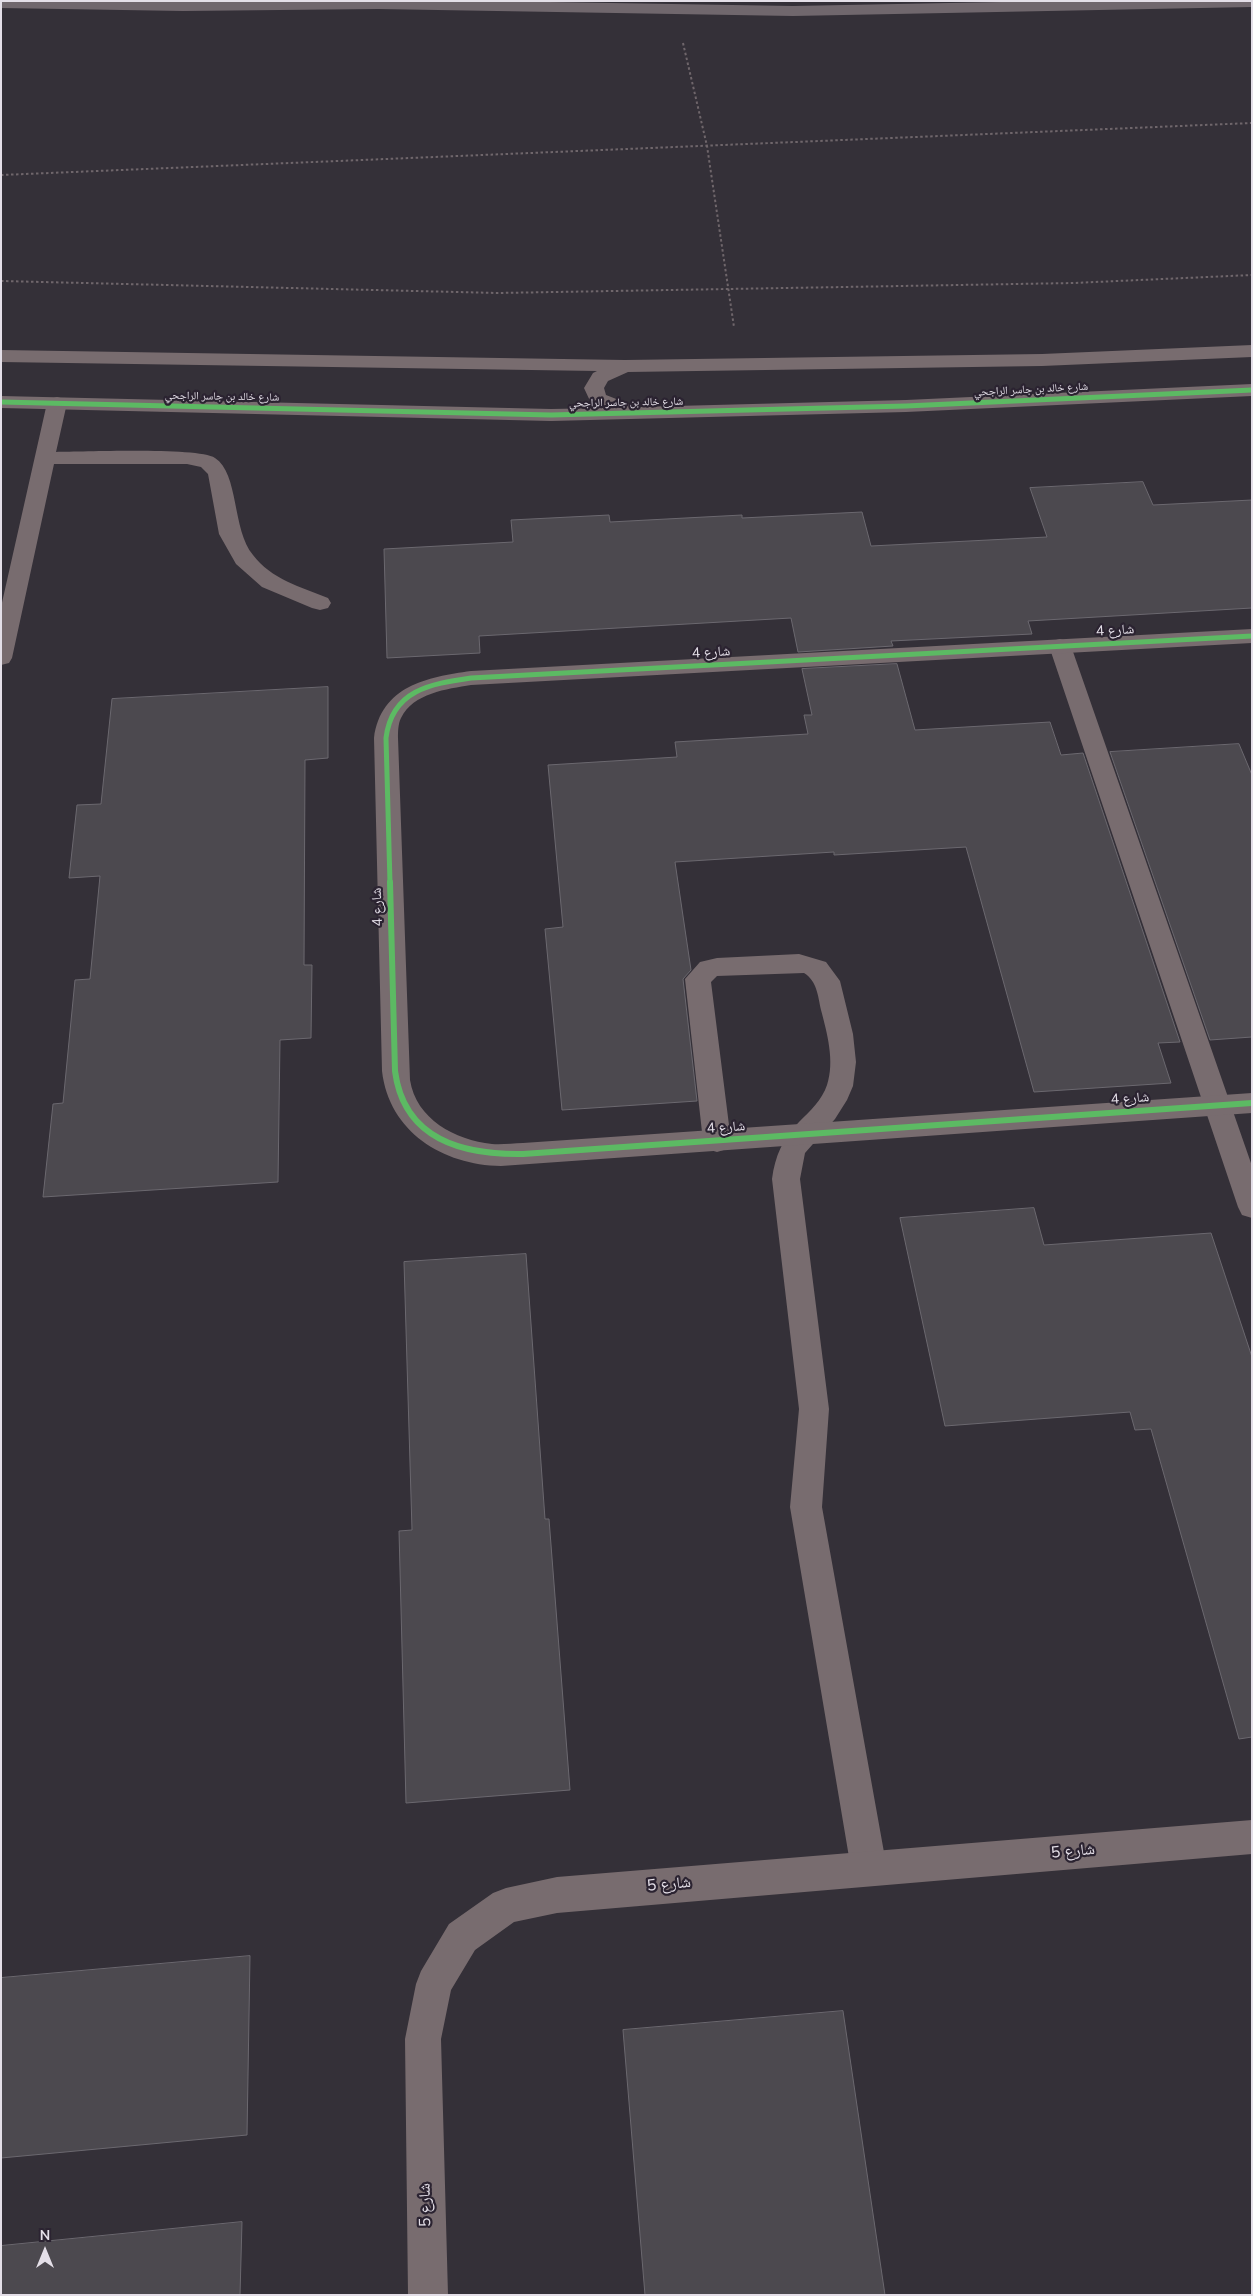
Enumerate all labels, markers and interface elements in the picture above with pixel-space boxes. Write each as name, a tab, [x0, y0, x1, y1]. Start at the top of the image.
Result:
street label: شارع خالد بن جاسر الراجحي	[974, 380, 1088, 400]
street label: شارع خالد بن جاسر الراجحي	[165, 389, 279, 405]
street label: شارع خالد بن جاسر الراجحي	[569, 395, 683, 411]
street label: شارع 4	[1095, 622, 1135, 640]
street label: شارع 4	[691, 644, 731, 662]
street label: شارع 4	[369, 887, 387, 927]
street label: شارع 4	[1110, 1089, 1150, 1109]
street label: شارع 4	[706, 1118, 746, 1138]
street label: شارع 5	[1050, 1841, 1096, 1863]
street label: شارع 5	[646, 1874, 692, 1896]
street label: شارع 5	[416, 2183, 436, 2227]
north arrow	[20, 2226, 70, 2276]
text: N	[40, 2226, 50, 2245]

